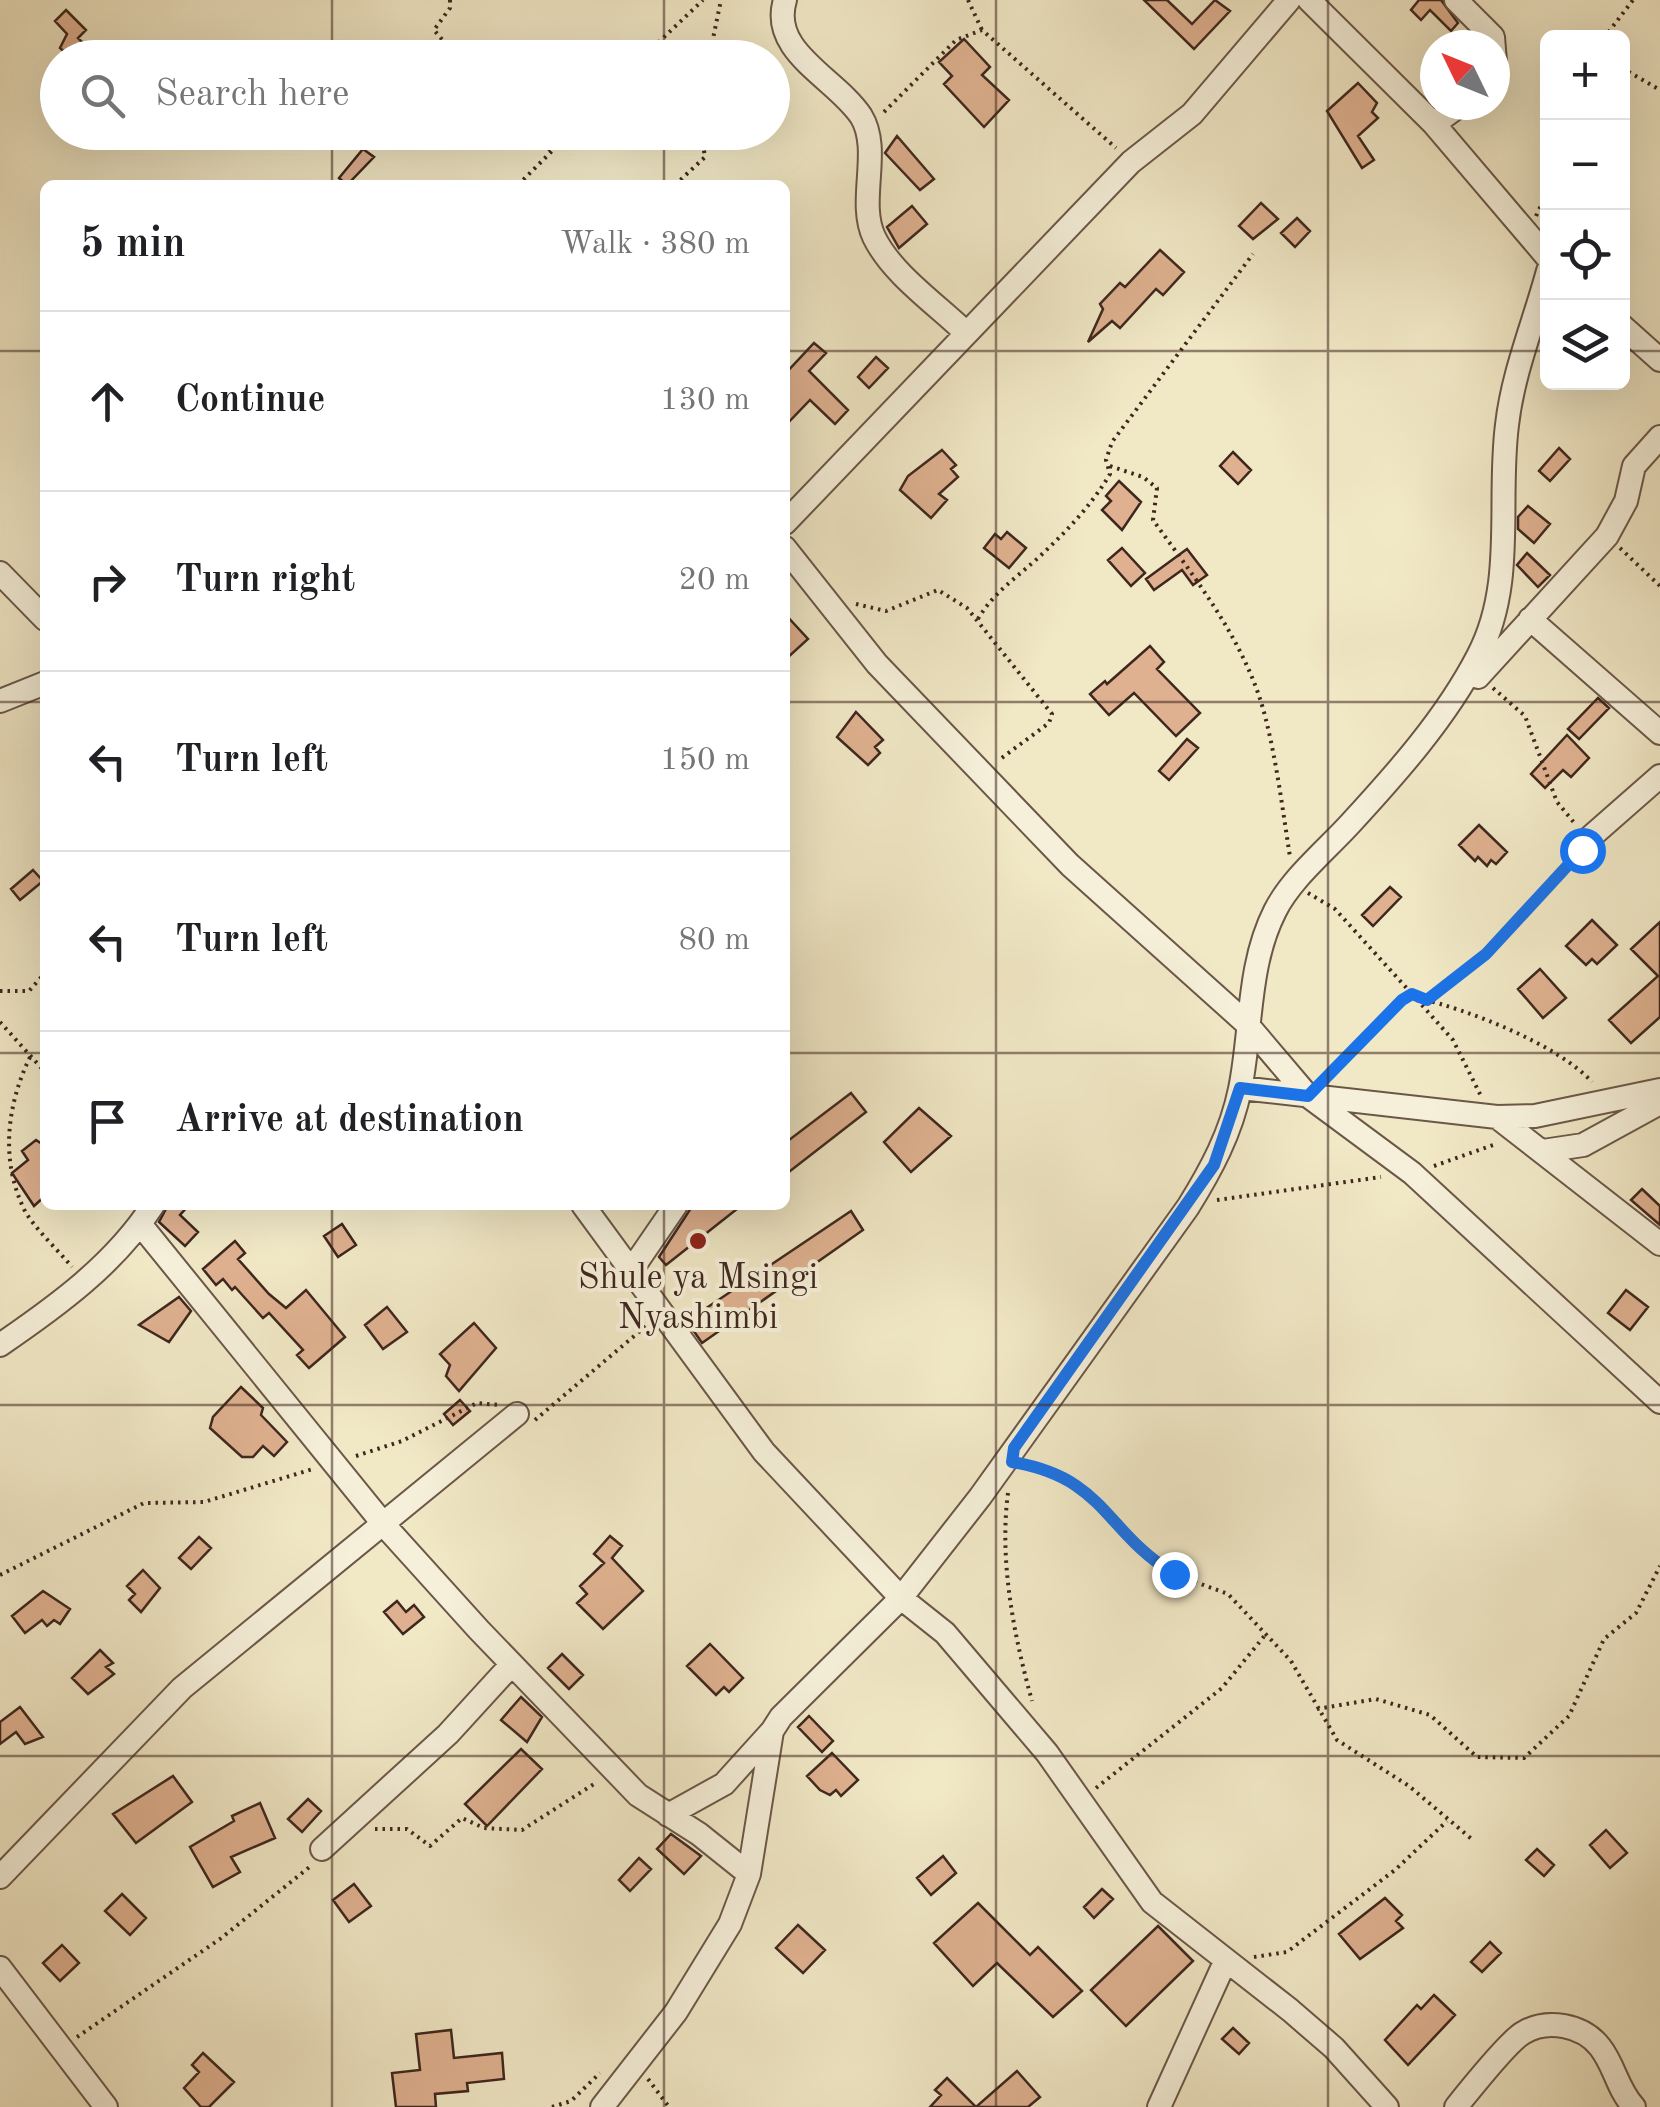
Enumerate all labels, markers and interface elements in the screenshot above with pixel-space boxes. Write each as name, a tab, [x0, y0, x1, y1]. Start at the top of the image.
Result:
north arrow	[1420, 30, 1510, 120]
map controls	[1540, 30, 1630, 390]
button: +	[1540, 30, 1630, 120]
search box	[40, 40, 790, 150]
icon: search	[75, 68, 130, 123]
text: Search here	[155, 76, 350, 114]
button: −	[1540, 120, 1630, 210]
button: locate	[1540, 210, 1630, 300]
text: 5 min	[80, 224, 186, 266]
text: Walk · 380 m	[560, 229, 750, 261]
button: layers	[1540, 300, 1630, 390]
icon: ahead	[80, 374, 135, 429]
text: Continue	[175, 382, 325, 420]
text: 130 m	[660, 385, 750, 417]
icon: right	[80, 554, 135, 609]
text: Turn right	[175, 562, 355, 600]
text: 20 m	[679, 565, 750, 597]
icon: left	[80, 734, 135, 789]
text: Turn left	[175, 742, 328, 780]
text: 150 m	[660, 745, 750, 777]
route start	[1560, 828, 1606, 874]
icon: left	[80, 914, 135, 969]
text: Turn left	[175, 922, 328, 960]
text: 80 m	[679, 925, 750, 957]
icon: arrive	[80, 1094, 135, 1149]
text: Arrive at destination	[175, 1102, 524, 1140]
marker: Shule ya Msingi Nyashimbi	[687, 1230, 709, 1252]
place label: Shule ya Msingi Nyashimbi	[578, 1261, 818, 1336]
route end	[1152, 1552, 1198, 1598]

